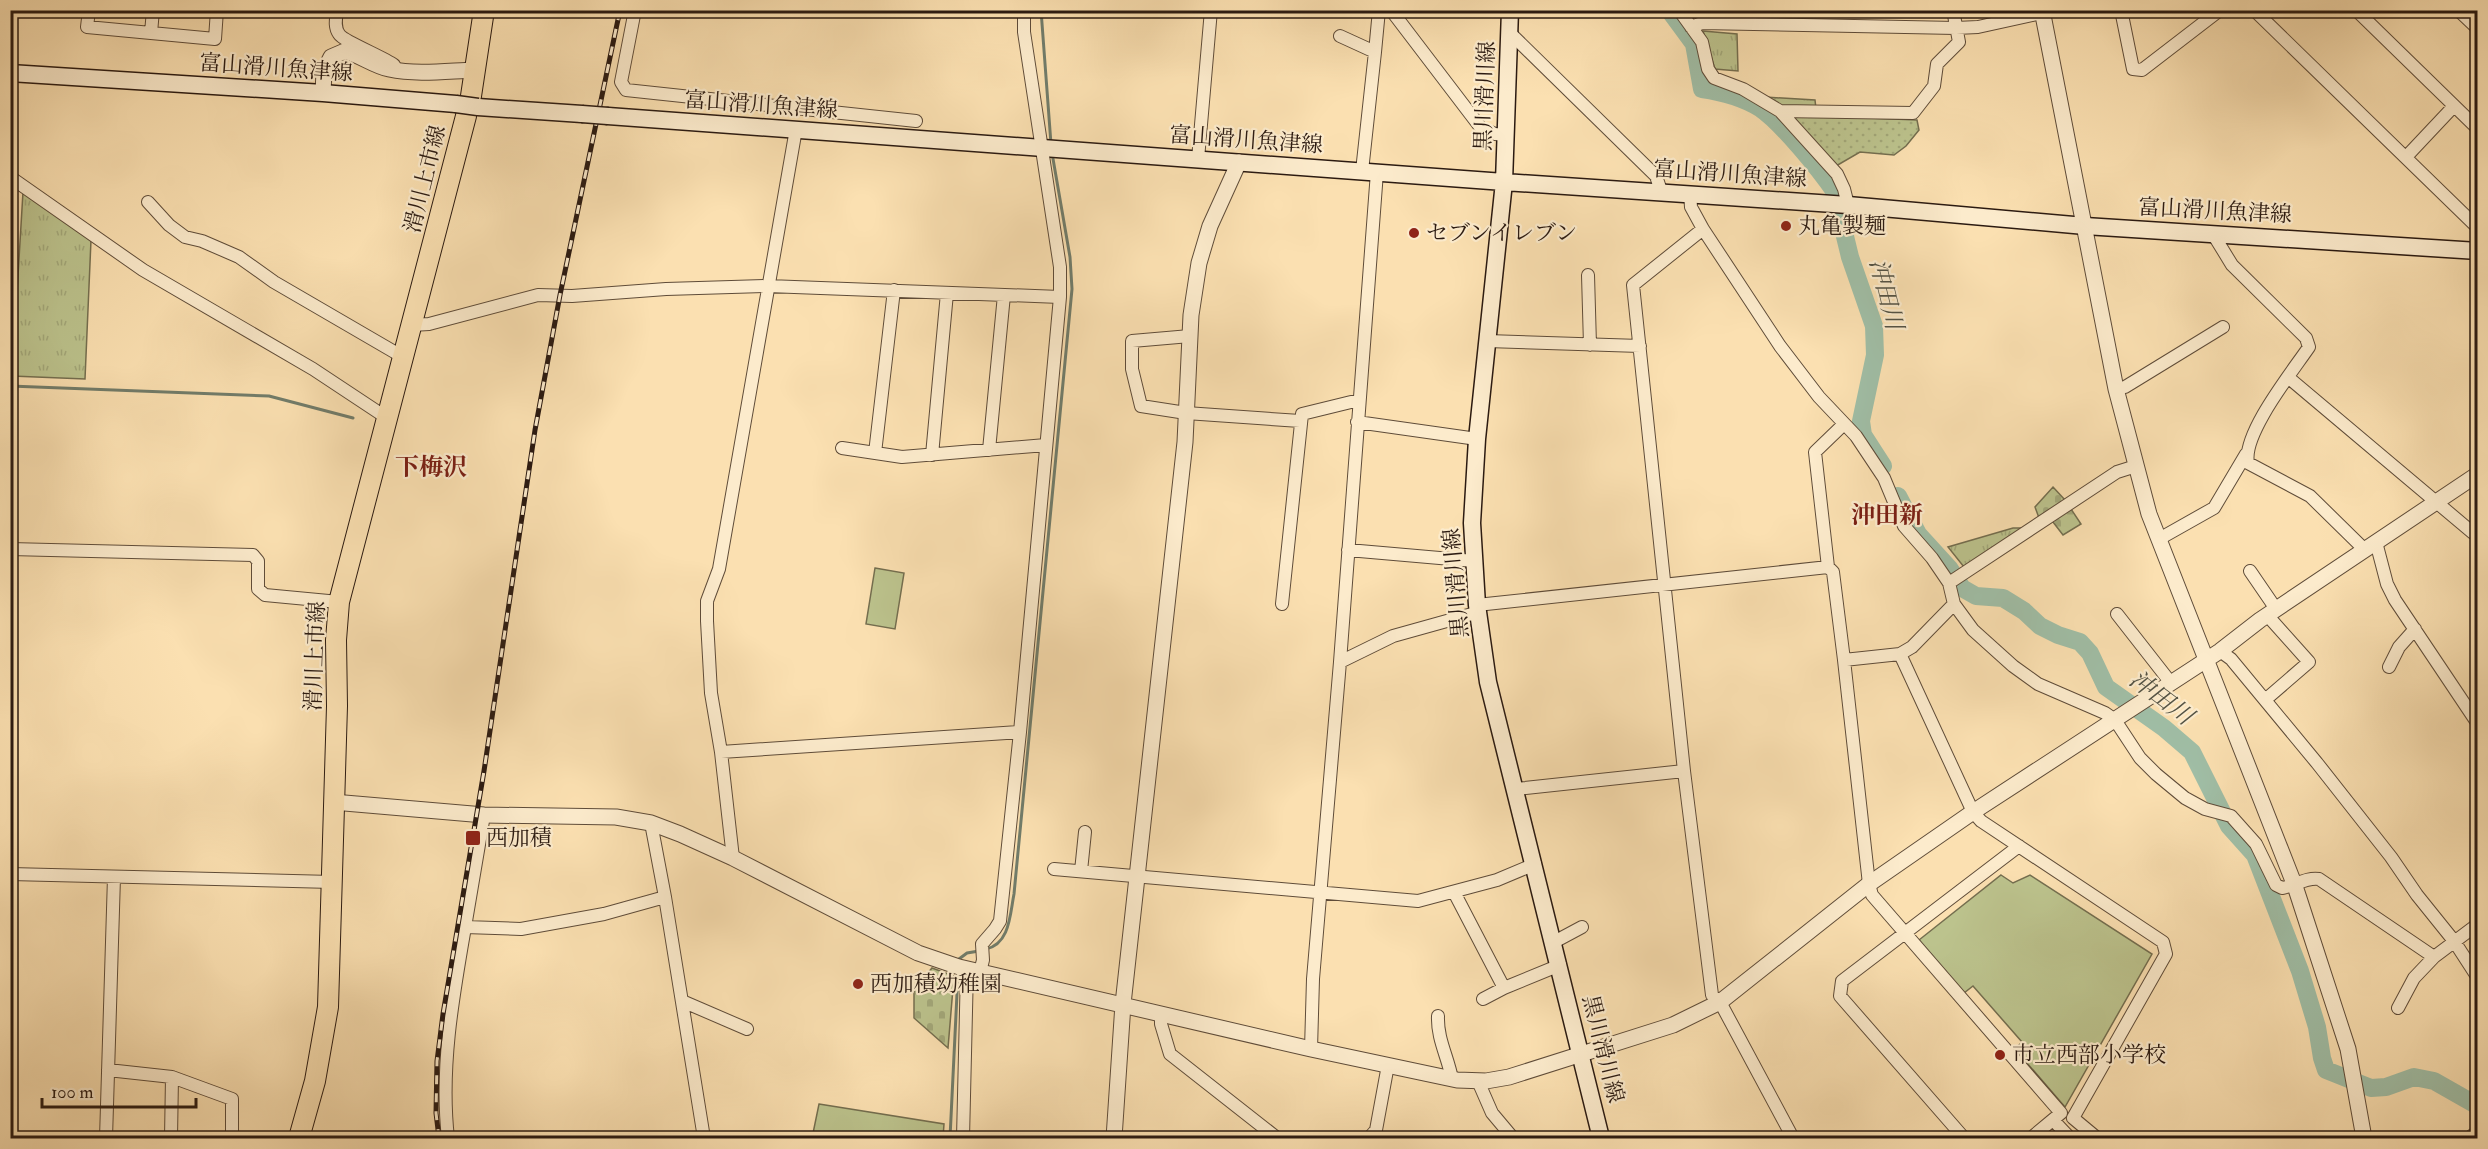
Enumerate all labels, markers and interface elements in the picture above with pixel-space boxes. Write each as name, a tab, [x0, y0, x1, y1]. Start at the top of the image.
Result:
street label: 黒川滑川線	[1469, 41, 1501, 151]
street label: 富山滑川魚津線	[198, 49, 354, 87]
street label: 富山滑川魚津線	[683, 86, 839, 124]
street label: 富山滑川魚津線	[1168, 121, 1324, 159]
street label: 滑川上市線	[398, 122, 452, 236]
street label: 富山滑川魚津線	[1652, 155, 1808, 193]
street label: 富山滑川魚津線	[2137, 193, 2293, 229]
place label: 丸亀製麺	[1798, 212, 1886, 240]
place label: セブンイレブン	[1426, 219, 1577, 247]
marker: 丸亀製麺	[1779, 219, 1793, 233]
marker: セブンイレブン	[1407, 226, 1421, 240]
water label: 沖田川	[1862, 255, 1910, 336]
district label: 下梅沢	[395, 452, 467, 483]
district label: 沖田新	[1851, 500, 1923, 531]
street label: 黒川滑川線	[1437, 527, 1475, 639]
street label: 滑川上市線	[299, 601, 331, 711]
water label: 沖田川	[2123, 664, 2201, 734]
place label: 西加積	[486, 824, 552, 852]
marker: 西加積	[464, 829, 482, 847]
place label: 西加積幼稚園	[870, 970, 1002, 998]
marker: 西加積幼稚園	[851, 977, 865, 991]
street label: 黒川滑川線	[1576, 992, 1630, 1106]
place label: 市立西部小学校	[2012, 1041, 2166, 1069]
marker: 市立西部小学校	[1993, 1048, 2007, 1062]
scale bar	[42, 1071, 196, 1109]
text: 100 m	[51, 1081, 94, 1104]

